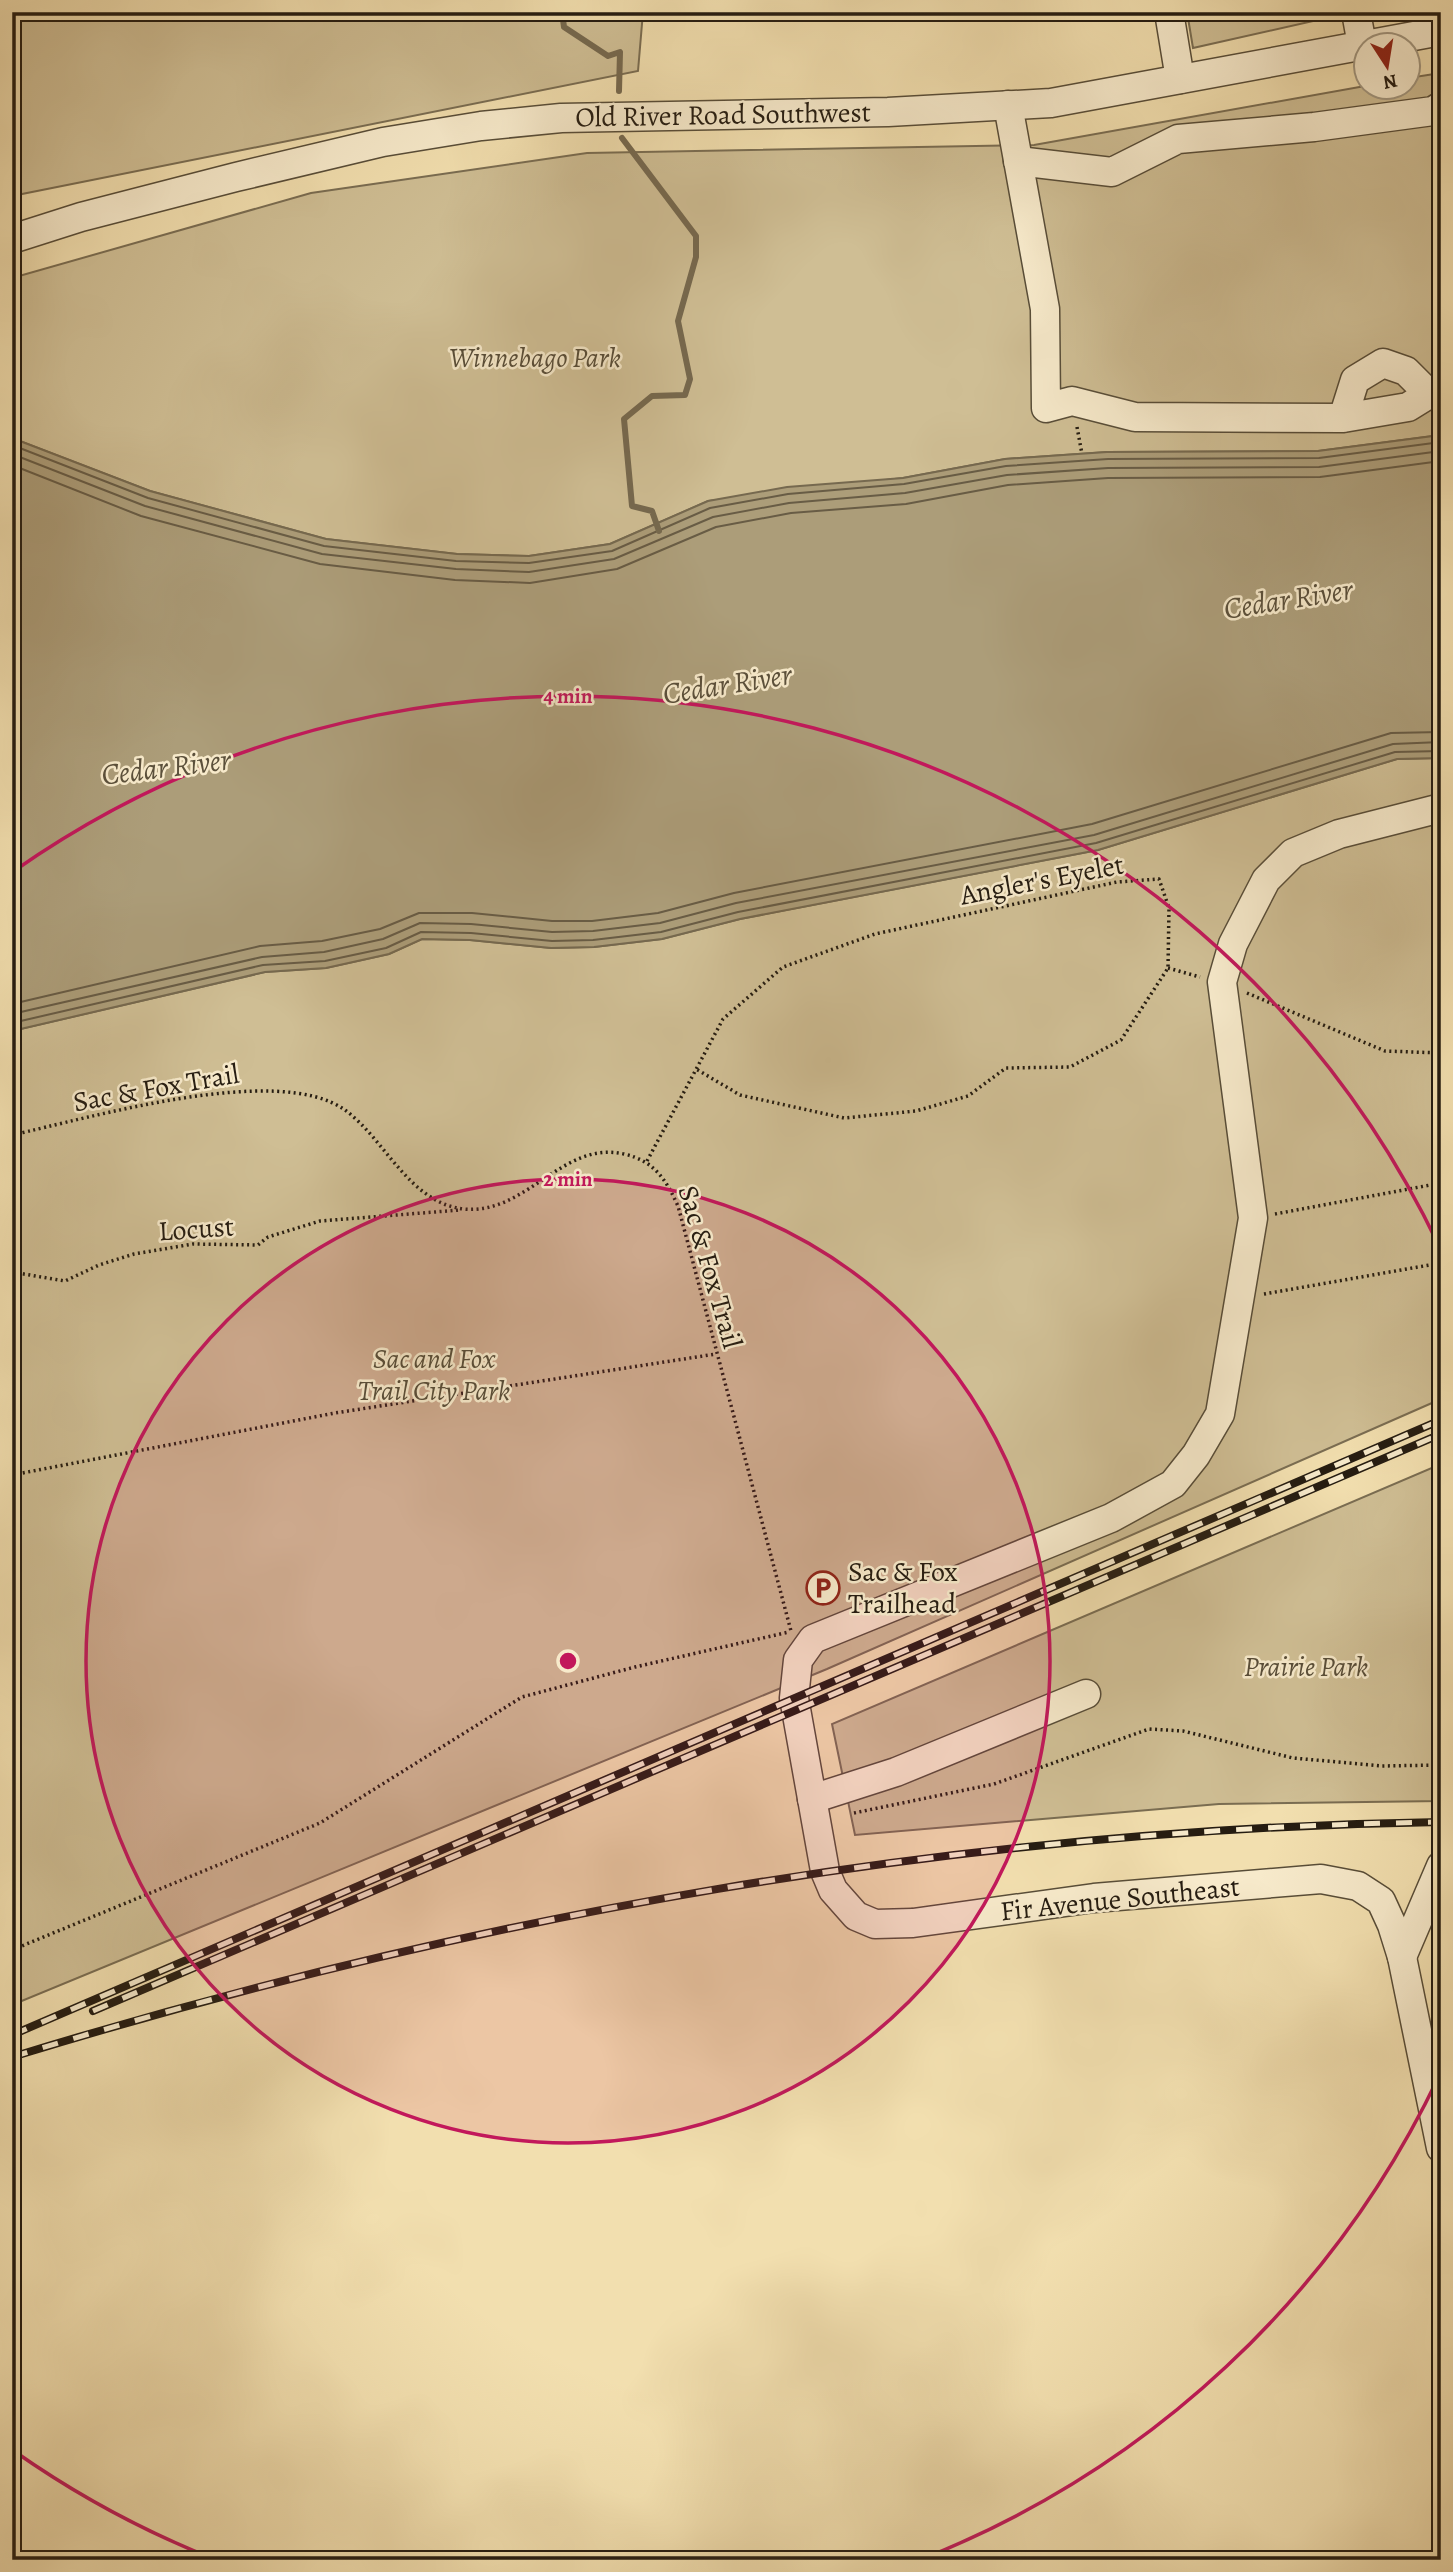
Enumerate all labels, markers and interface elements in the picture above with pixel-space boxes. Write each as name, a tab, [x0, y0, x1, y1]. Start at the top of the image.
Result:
north arrow	[1352, 32, 1422, 102]
text: N	[1381, 67, 1400, 96]
street label: Old River Road Southwest	[575, 93, 871, 137]
park label: Winnebago Park	[449, 339, 621, 377]
water label: Cedar River	[1221, 569, 1357, 629]
water label: Cedar River	[660, 654, 796, 714]
text: 4 min	[543, 682, 593, 710]
water label: Cedar River	[99, 739, 234, 795]
street label: Angler's Eyelet	[956, 846, 1127, 915]
street label: Sac & Fox Trail	[70, 1055, 242, 1121]
text: 2 min	[543, 1165, 593, 1193]
street label: Sac & Fox Trail	[669, 1181, 751, 1353]
street label: Locust	[157, 1207, 235, 1251]
park label: Sac and Fox Trail City Park	[358, 1340, 510, 1410]
place label: Sac & Fox Trailhead	[848, 1553, 958, 1623]
parking icon: Sac & Fox Trailhead	[804, 1569, 842, 1607]
park label: Prairie Park	[1244, 1648, 1368, 1686]
centre of rings	[556, 1649, 580, 1673]
street label: Fir Avenue Southeast	[998, 1868, 1242, 1930]

